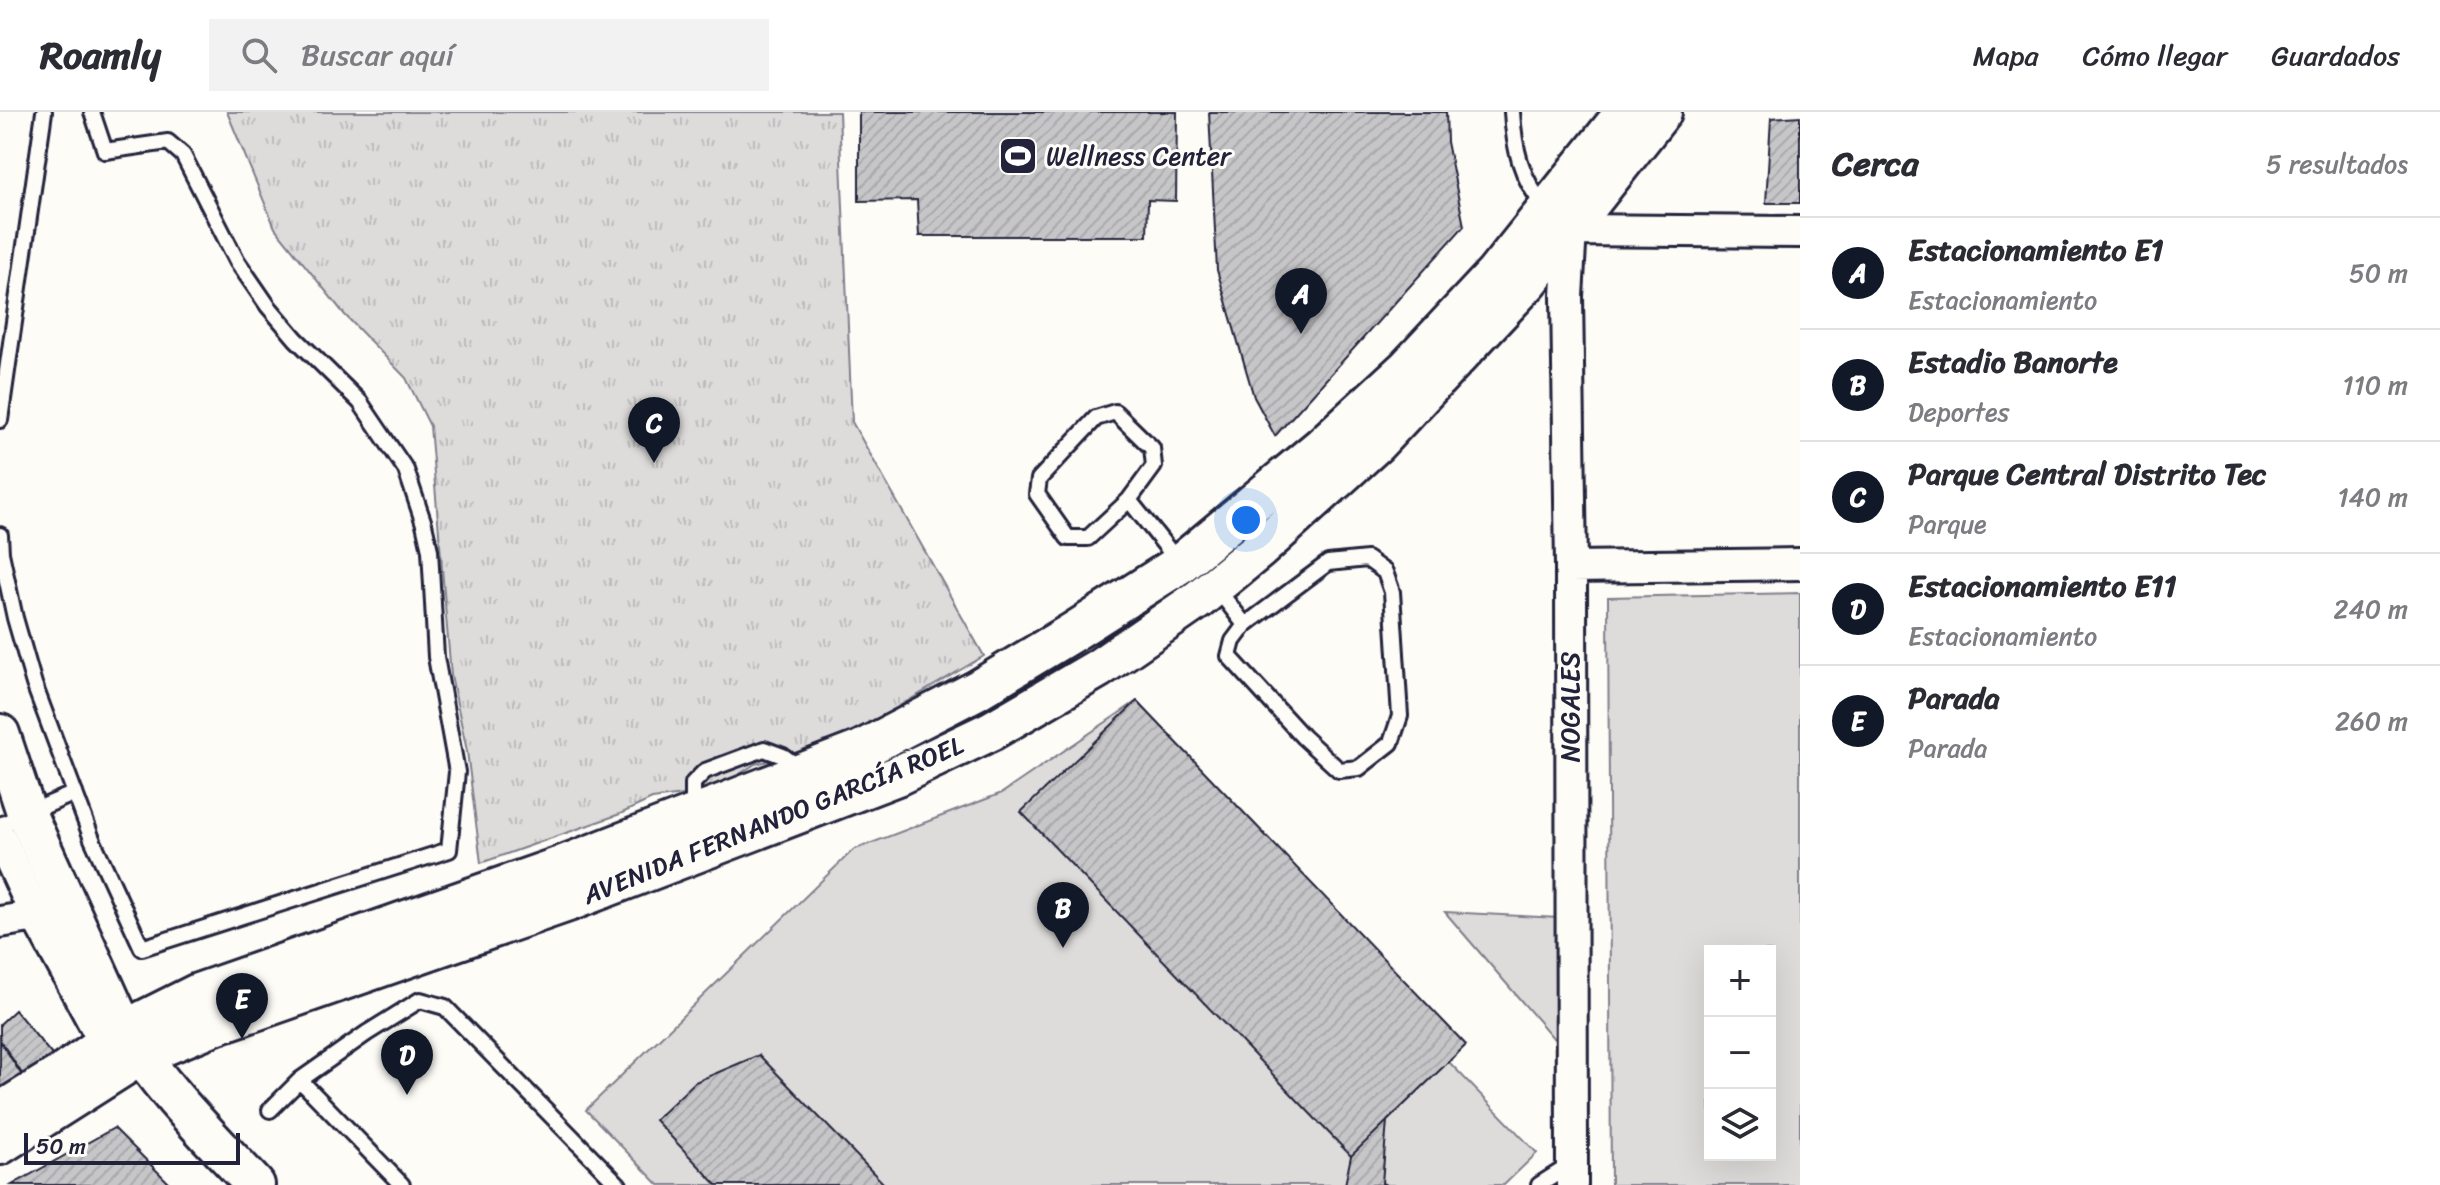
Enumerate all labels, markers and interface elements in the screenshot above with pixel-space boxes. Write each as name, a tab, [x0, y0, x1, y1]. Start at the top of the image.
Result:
search box	[209, 19, 769, 91]
text: Roamly	[40, 22, 161, 89]
text: Buscar aquí	[301, 28, 454, 82]
text: Mapa	[1973, 31, 2039, 80]
text: Cómo llegar	[2083, 31, 2227, 80]
text: Guardados	[2271, 31, 2400, 80]
icon: search	[237, 33, 281, 77]
place label: Wellness Center	[1046, 133, 1232, 179]
text: Cerca	[1832, 134, 1919, 194]
sports icon: Wellness Center	[997, 135, 1039, 177]
text: 5 resultados	[2266, 141, 2408, 187]
text: Estacionamiento E1	[1908, 223, 2164, 277]
text: A	[1849, 250, 1867, 296]
text: 50 m	[2349, 250, 2408, 296]
pin: A	[1275, 268, 1327, 334]
text: Estacionamiento	[1908, 277, 2097, 323]
text: Estadio Banorte	[1908, 335, 2118, 389]
text: B	[1850, 362, 1866, 408]
text: 110 m	[2343, 362, 2408, 408]
text: Deportes	[1908, 389, 2009, 435]
pin: C	[628, 397, 680, 463]
text: Parque Central Distrito Tec	[1908, 447, 2267, 501]
text: C	[1850, 474, 1866, 520]
text: 140 m	[2337, 474, 2408, 520]
your location	[1226, 500, 1266, 540]
text: Parque	[1908, 501, 1987, 547]
text: Estacionamiento E11	[1908, 559, 2177, 613]
text: D	[1850, 586, 1866, 632]
text: 240 m	[2334, 586, 2408, 632]
text: Estacionamiento	[1908, 613, 2097, 659]
street label: NOGALES	[1547, 652, 1593, 762]
text: Parada	[1908, 671, 2000, 725]
text: E	[1851, 698, 1865, 744]
text: 260 m	[2335, 698, 2408, 744]
street label: AVENIDA FERNANDO GARCÍA ROEL	[575, 722, 970, 918]
text: Parada	[1908, 725, 1987, 771]
pin: B	[1037, 882, 1089, 948]
map controls	[1704, 945, 1776, 1161]
button: +	[1704, 945, 1776, 1017]
pin: E	[216, 973, 268, 1039]
button: −	[1704, 1017, 1776, 1089]
pin: D	[381, 1029, 433, 1095]
button: layers	[1704, 1089, 1776, 1161]
text: 50 m	[36, 1127, 86, 1166]
scale bar	[24, 1129, 240, 1165]

